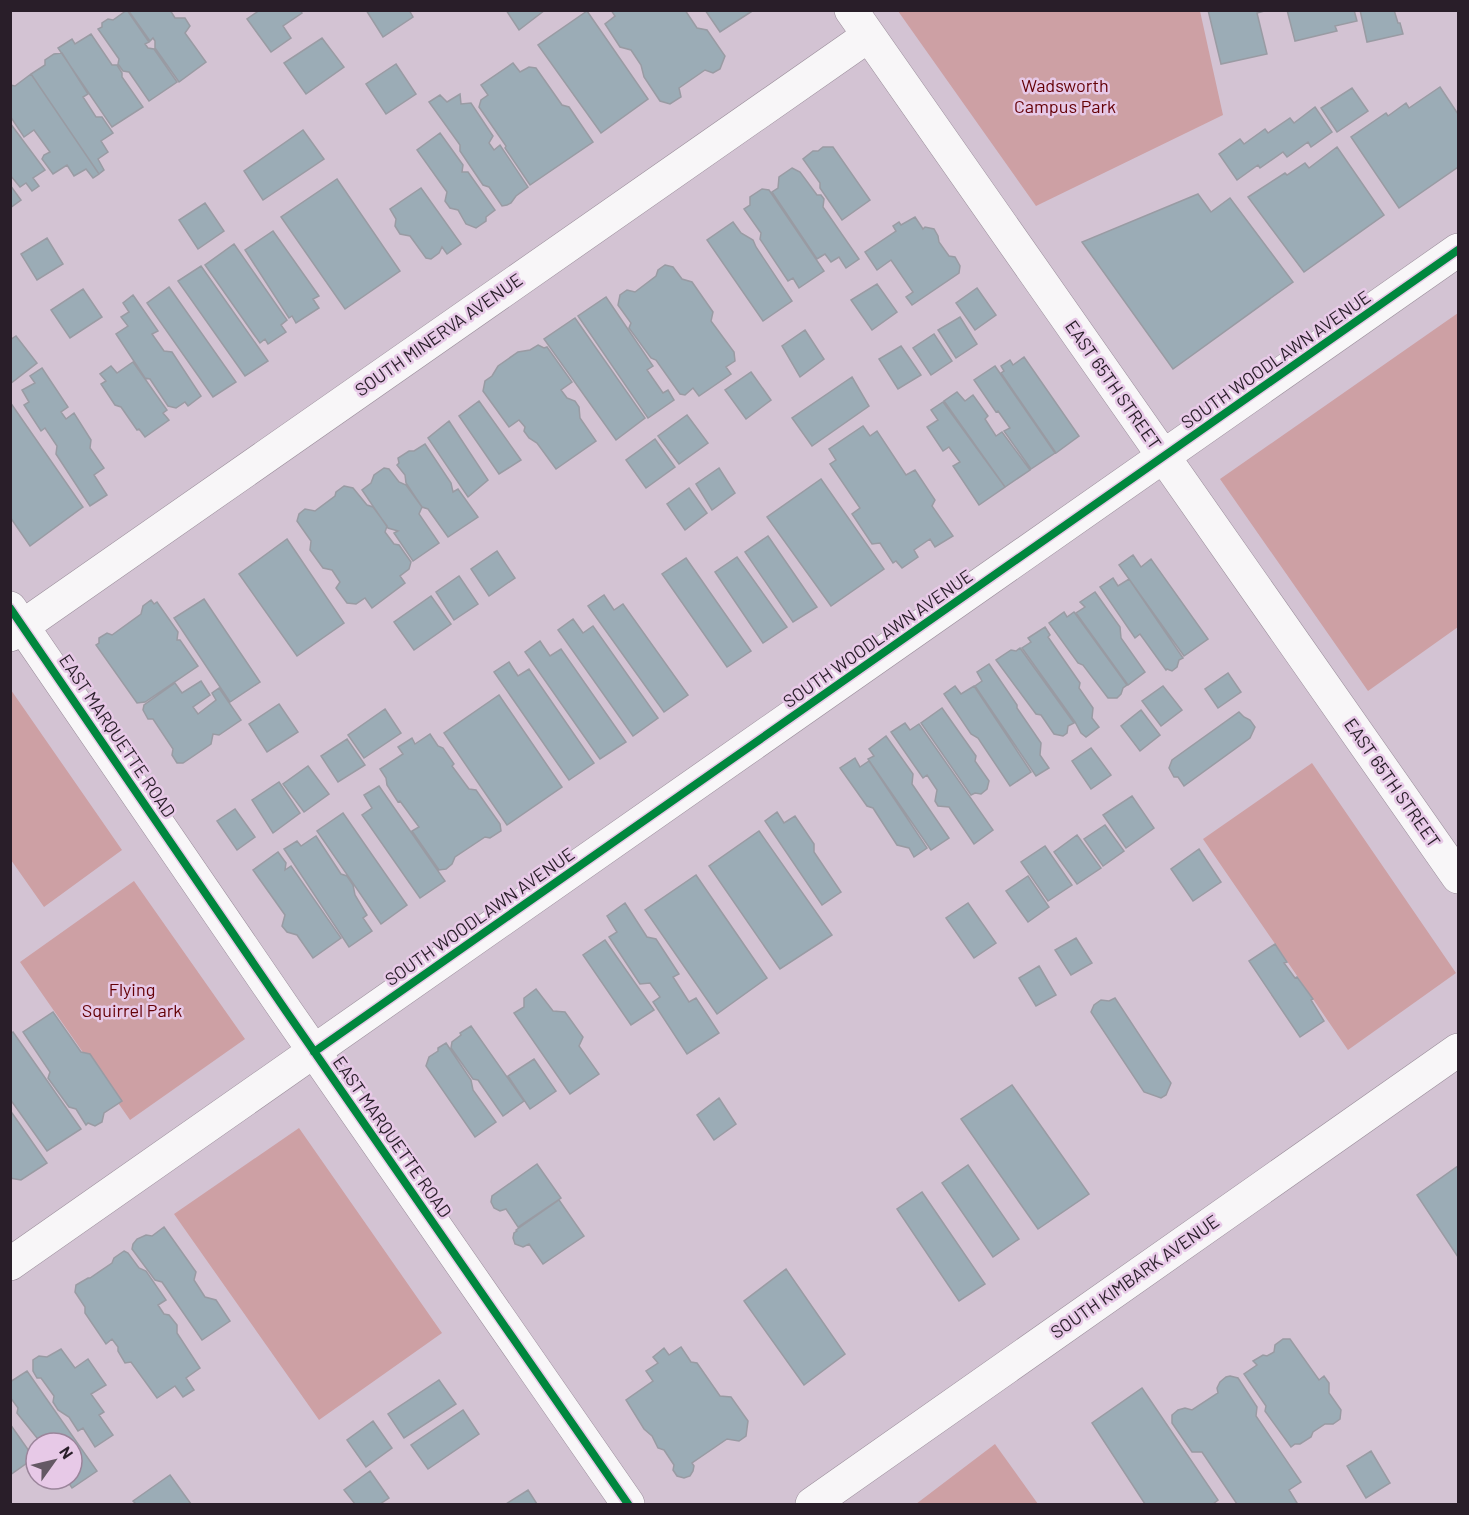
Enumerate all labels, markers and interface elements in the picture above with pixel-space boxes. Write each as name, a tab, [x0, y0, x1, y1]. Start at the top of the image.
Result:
park label: Wadsworth Campus Park	[1014, 74, 1116, 117]
street label: SOUTH MINERVA AVENUE	[350, 268, 527, 400]
street label: SOUTH WOODLAWN AVENUE	[1176, 285, 1374, 433]
street label: EAST 65TH STREET	[1061, 316, 1167, 453]
street label: SOUTH WOODLAWN AVENUE	[778, 564, 976, 712]
street label: EAST MARQUETTE ROAD	[55, 650, 181, 821]
street label: EAST 65TH STREET	[1340, 714, 1446, 851]
street label: SOUTH WOODLAWN AVENUE	[380, 842, 578, 990]
park label: Flying Squirrel Park	[82, 978, 182, 1021]
street label: EAST MARQUETTE ROAD	[329, 1051, 457, 1221]
street label: SOUTH KIMBARK AVENUE	[1046, 1210, 1223, 1343]
north arrow	[24, 1431, 84, 1491]
text: N	[56, 1443, 78, 1462]

